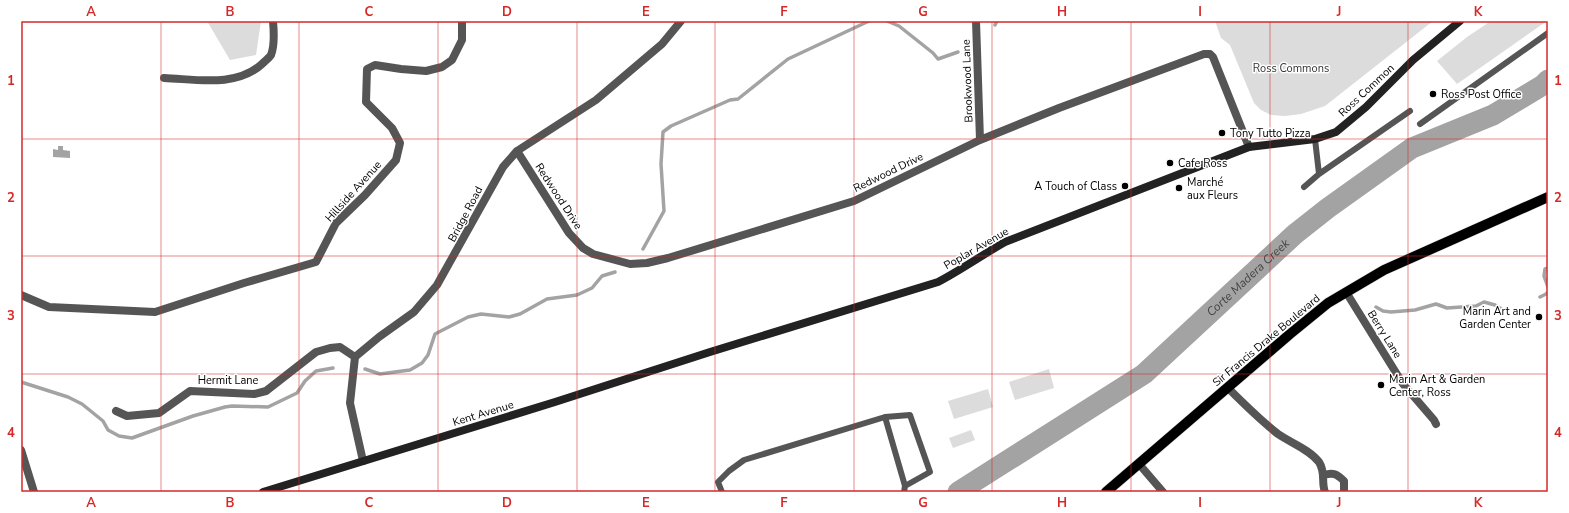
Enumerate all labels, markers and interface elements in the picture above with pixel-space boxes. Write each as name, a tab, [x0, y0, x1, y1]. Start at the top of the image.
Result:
text: A	[86, 3, 96, 21]
text: B	[226, 3, 235, 21]
text: C	[365, 3, 374, 21]
text: D	[502, 3, 512, 21]
text: E	[642, 3, 650, 21]
text: F	[780, 3, 788, 21]
text: G	[918, 3, 928, 21]
text: H	[1057, 3, 1067, 21]
text: I	[1198, 3, 1202, 21]
text: J	[1336, 3, 1341, 21]
text: K	[1474, 3, 1483, 21]
street label: Brookwood Lane	[959, 39, 976, 123]
park label: Ross Commons	[1253, 61, 1329, 76]
street label: Ross Common	[1335, 61, 1397, 120]
text: 1	[7, 72, 15, 90]
text: 1	[1554, 72, 1562, 90]
place label: Ross Post Office	[1441, 87, 1522, 102]
marker: Ross Post Office	[1428, 89, 1438, 99]
place label: Tony Tutto Pizza	[1230, 126, 1311, 141]
marker: Tony Tutto Pizza	[1217, 128, 1227, 138]
street label: Redwood Drive	[851, 149, 926, 196]
place label: Cafe Ross	[1178, 156, 1227, 171]
street label: Hillside Avenue	[322, 157, 385, 225]
marker: Cafe Ross	[1165, 158, 1175, 168]
street label: Redwood Drive	[532, 160, 586, 232]
place label: Marché aux Fleurs	[1187, 175, 1238, 203]
place label: A Touch of Class	[1034, 179, 1117, 194]
marker: A Touch of Class	[1120, 181, 1130, 191]
marker: Marché aux Fleurs	[1174, 183, 1184, 193]
street label: Bridge Road	[444, 184, 486, 245]
text: 2	[7, 189, 15, 207]
text: 2	[1554, 189, 1562, 207]
street label: Poplar Avenue	[941, 224, 1012, 273]
water label: Corte Madera Creek	[1203, 235, 1293, 320]
street label: Sir Francis Drake Boulevard	[1209, 291, 1323, 390]
place label: Marin Art and Garden Center	[1459, 304, 1531, 332]
text: 3	[7, 307, 15, 325]
street label: Berry Lane	[1364, 307, 1405, 361]
text: 3	[1554, 307, 1562, 325]
marker: Marin Art and Garden Center	[1534, 312, 1544, 322]
place label: Marin Art & Garden Center, Ross	[1389, 372, 1485, 400]
street label: Hermit Lane	[198, 373, 258, 388]
marker: Marin Art & Garden Center, Ross	[1376, 380, 1386, 390]
street label: Kent Avenue	[451, 397, 516, 430]
text: 4	[7, 424, 15, 442]
text: 4	[1554, 424, 1562, 442]
text: A	[86, 494, 96, 512]
text: B	[226, 494, 235, 512]
text: C	[365, 494, 374, 512]
text: D	[502, 494, 512, 512]
text: E	[642, 494, 650, 512]
text: F	[780, 494, 788, 512]
text: G	[918, 494, 928, 512]
text: H	[1057, 494, 1067, 512]
text: I	[1198, 494, 1202, 512]
text: J	[1336, 494, 1341, 512]
text: K	[1474, 494, 1483, 512]

